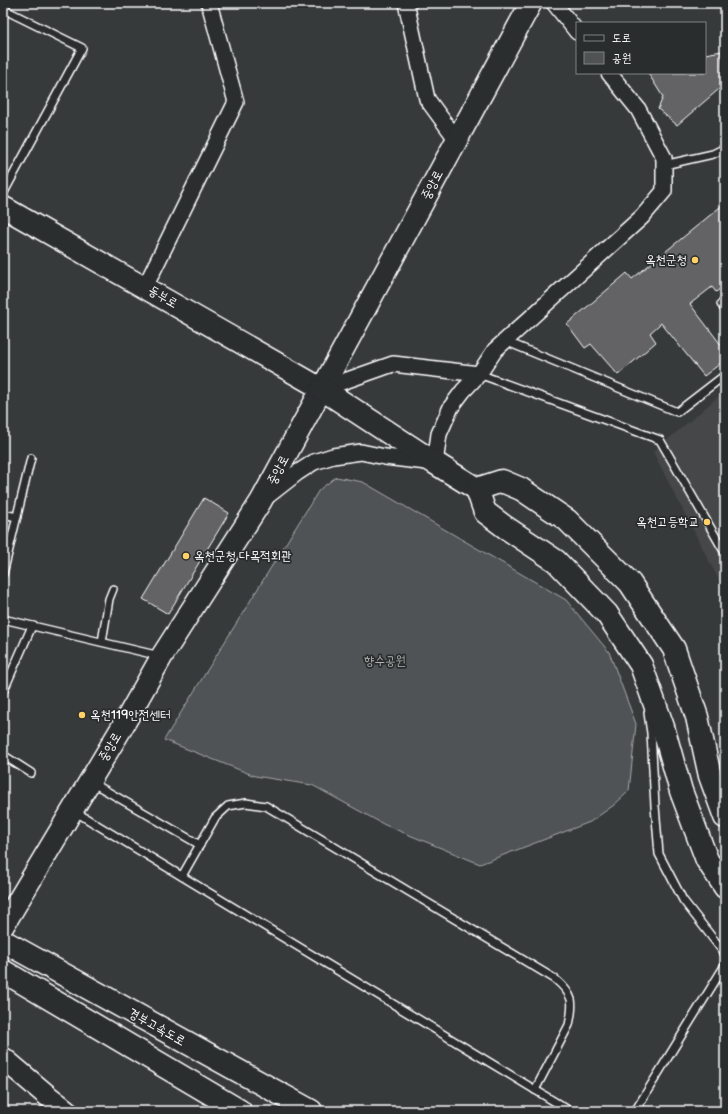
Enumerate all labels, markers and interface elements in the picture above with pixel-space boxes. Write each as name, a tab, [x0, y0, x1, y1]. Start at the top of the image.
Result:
legend	[576, 22, 706, 74]
text: 도로	[612, 31, 631, 46]
text: 공원	[612, 51, 631, 66]
street label: 중앙로	[418, 167, 446, 203]
place label: 옥천군청	[645, 252, 687, 268]
marker: 옥천군청	[690, 255, 700, 265]
street label: 동부로	[145, 282, 181, 312]
street label: 중앙로	[264, 452, 292, 488]
place label: 옥천고등학교	[636, 514, 699, 530]
marker: 옥천고등학교	[702, 517, 712, 527]
place label: 옥천군청 다목적회관	[194, 548, 292, 564]
marker: 옥천군청 다목적회관	[181, 551, 191, 561]
park label: 향수공원	[364, 653, 406, 669]
place label: 옥천119안전센터	[90, 707, 170, 723]
marker: 옥천119안전센터	[77, 710, 87, 720]
street label: 중앙로	[95, 729, 125, 765]
street label: 경부고속도로	[126, 1005, 188, 1049]

